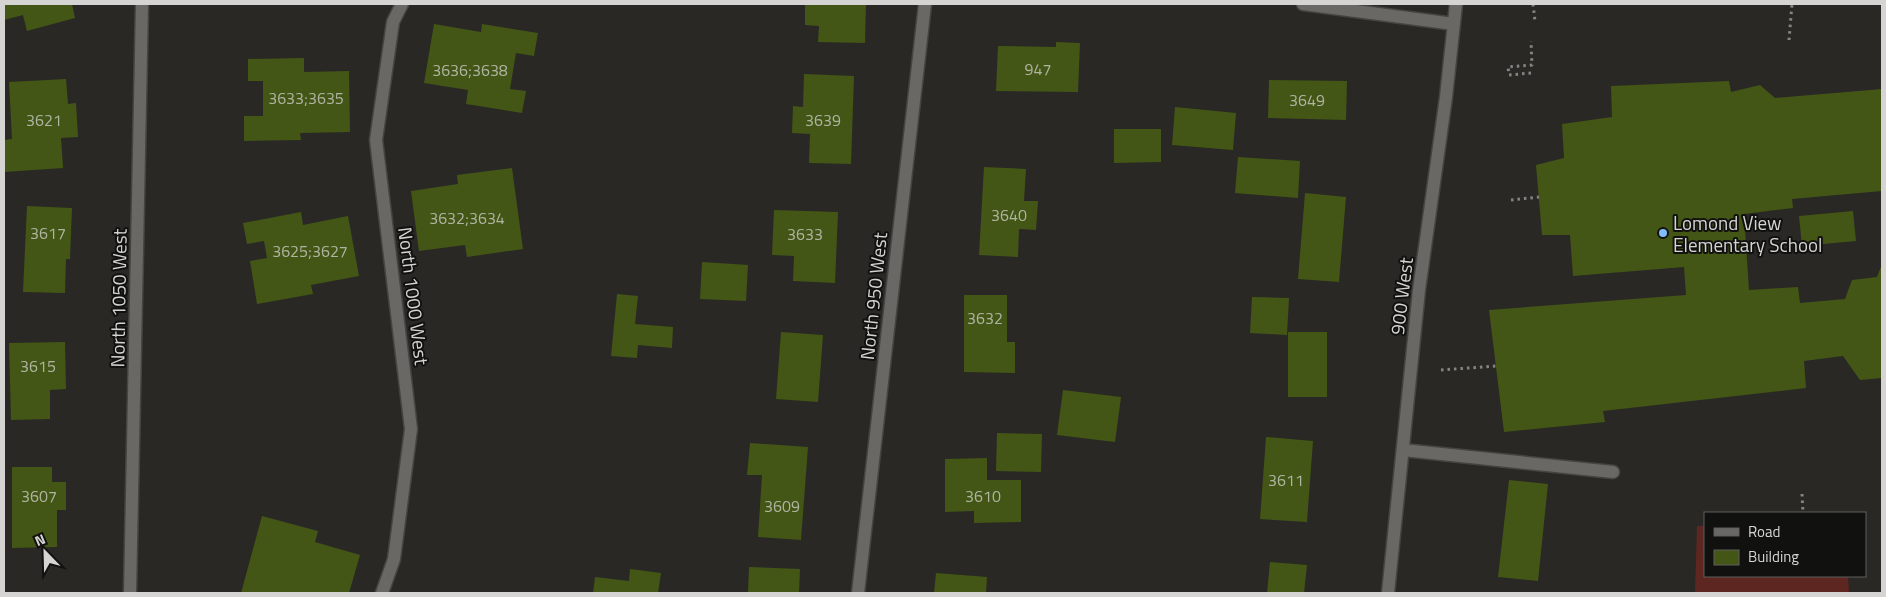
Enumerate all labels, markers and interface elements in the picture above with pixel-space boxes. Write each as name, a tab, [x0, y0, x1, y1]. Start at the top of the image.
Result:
house number: 947	[1025, 57, 1051, 81]
house number: 3636;3638	[432, 58, 508, 82]
house number: 3633;3635	[268, 86, 344, 110]
house number: 3649	[1289, 88, 1325, 112]
house number: 3621	[26, 108, 62, 132]
house number: 3639	[805, 108, 841, 132]
house number: 3640	[991, 203, 1027, 227]
house number: 3632;3634	[429, 206, 505, 230]
place label: Lomond View Elementary School	[1673, 208, 1822, 259]
house number: 3617	[30, 221, 66, 245]
house number: 3633	[787, 222, 823, 246]
street label: North 1000 West	[391, 225, 437, 367]
marker: Lomond View Elementary School	[1657, 227, 1669, 239]
street label: North 1050 West	[102, 228, 134, 368]
street label: North 950 West	[852, 230, 894, 361]
house number: 3625;3627	[272, 239, 348, 263]
street label: 900 West	[1382, 255, 1420, 336]
house number: 3632	[967, 306, 1003, 330]
house number: 3615	[20, 354, 56, 378]
house number: 3611	[1268, 468, 1304, 492]
house number: 3607	[21, 484, 57, 508]
house number: 3610	[965, 484, 1001, 508]
house number: 3609	[764, 494, 800, 518]
legend	[1704, 512, 1866, 577]
text: Road	[1748, 520, 1780, 543]
north arrow	[20, 527, 70, 577]
text: N	[31, 528, 48, 551]
text: Building	[1748, 545, 1799, 568]

